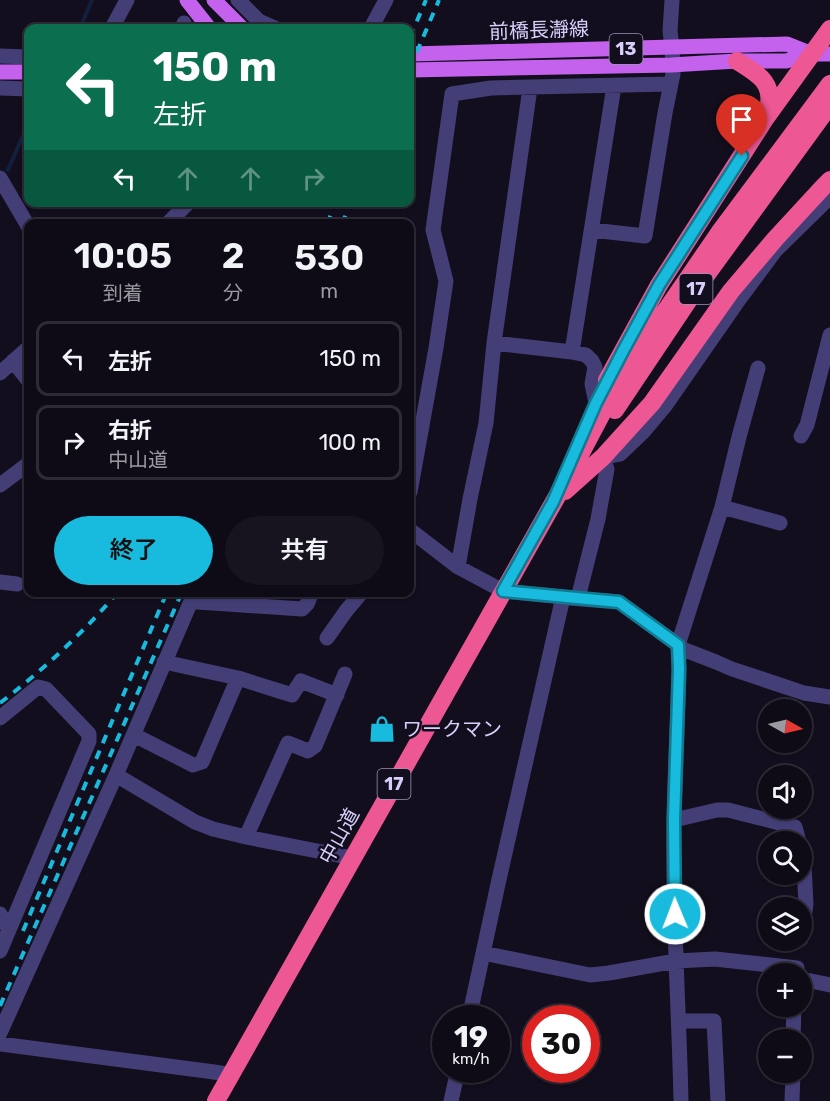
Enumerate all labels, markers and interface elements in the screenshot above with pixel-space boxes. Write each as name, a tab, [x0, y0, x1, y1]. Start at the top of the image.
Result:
street label: 前橋長瀞線	[489, 16, 589, 44]
road number: 13	[610, 34, 642, 64]
text: 150 m	[153, 42, 277, 92]
icon: left	[54, 48, 132, 126]
pin	[716, 94, 767, 156]
text: 左折	[153, 99, 207, 131]
icon: arrive	[725, 103, 758, 136]
icon: left	[108, 162, 141, 195]
icon: ahead	[171, 162, 204, 195]
icon: ahead	[234, 162, 267, 195]
icon: right	[297, 162, 330, 195]
text: 10:05	[74, 234, 172, 277]
text: 2	[222, 234, 245, 277]
text: 530	[294, 236, 364, 279]
road number: 17	[680, 274, 712, 304]
text: m	[320, 279, 338, 303]
text: 到着	[103, 281, 143, 305]
text: 分	[223, 281, 243, 305]
icon: left	[57, 342, 90, 375]
text: 150 m	[320, 345, 381, 372]
text: 左折	[108, 348, 152, 375]
text: 右折	[108, 417, 152, 444]
icon: right	[57, 426, 90, 459]
text: 100 m	[319, 429, 381, 456]
text: 中山道	[108, 448, 168, 472]
button: 終了	[54, 516, 213, 585]
button: 共有	[225, 516, 384, 585]
north arrow	[758, 699, 812, 753]
map controls	[758, 699, 812, 1083]
shop icon: ワークマン	[367, 714, 397, 744]
place label: ワークマン	[402, 717, 502, 741]
button: sound	[758, 765, 812, 819]
road number: 17	[378, 769, 410, 799]
street label: 中山道	[314, 804, 364, 868]
button: search	[758, 831, 812, 885]
position arrow	[643, 882, 707, 946]
button: layers	[758, 897, 812, 951]
button: +	[758, 963, 812, 1017]
speed limit sign: 30	[522, 1005, 600, 1083]
text: 19	[454, 1019, 488, 1055]
button: −	[758, 1029, 812, 1083]
text: km/h	[452, 1050, 490, 1068]

